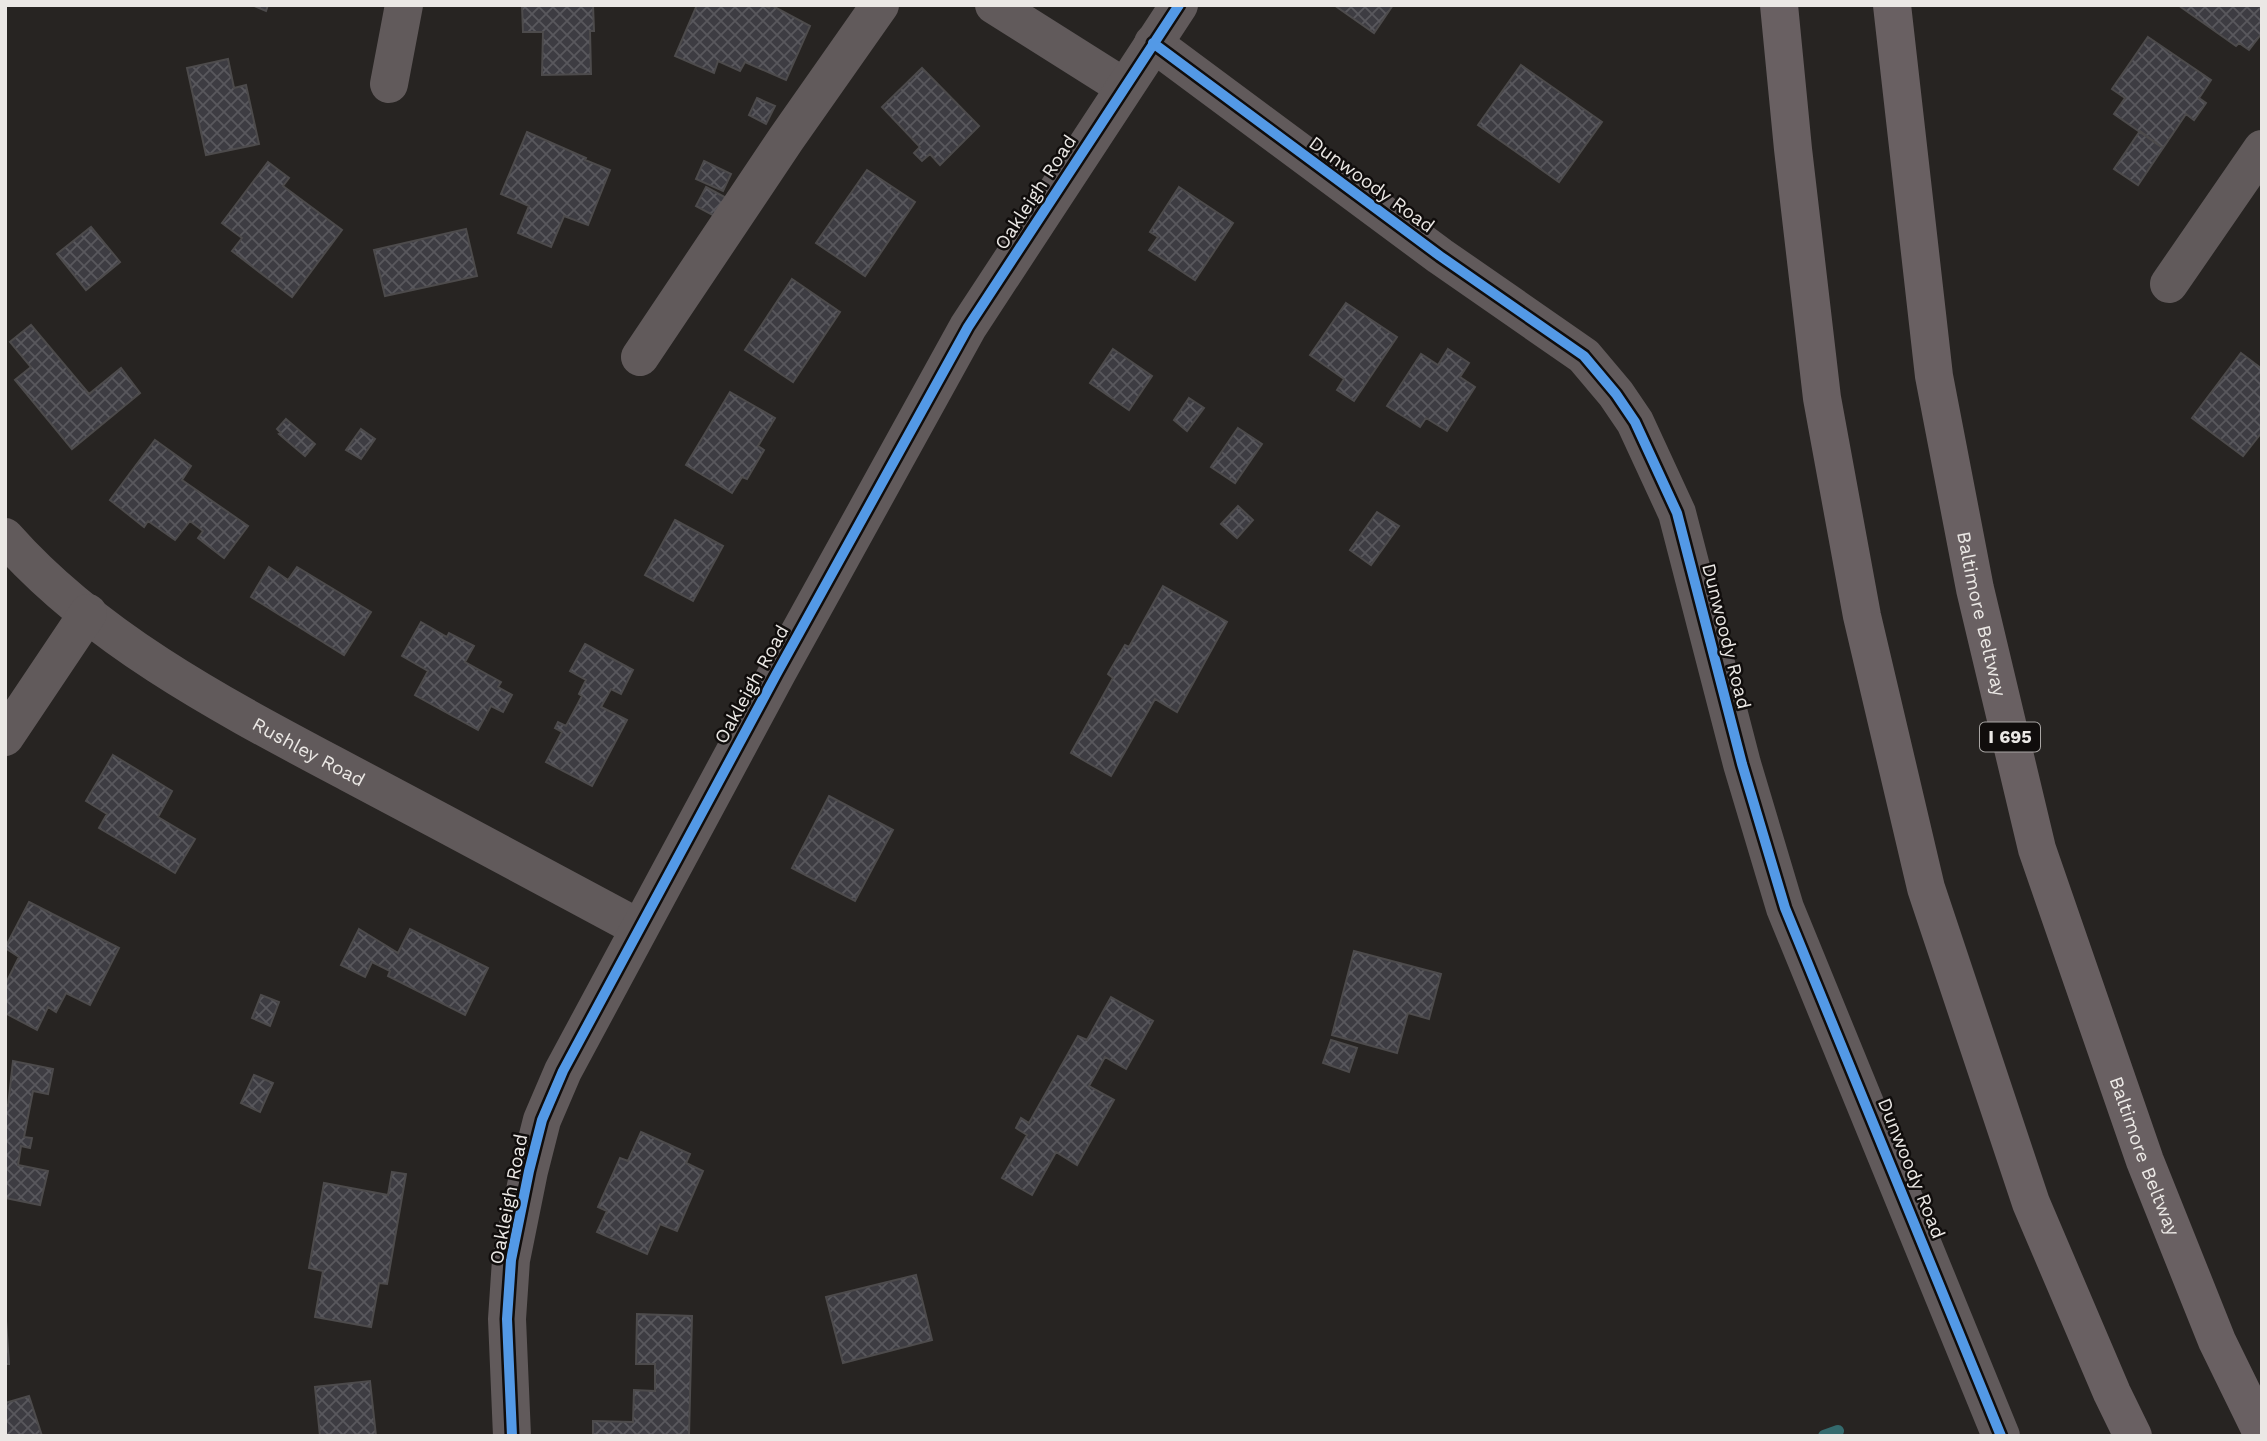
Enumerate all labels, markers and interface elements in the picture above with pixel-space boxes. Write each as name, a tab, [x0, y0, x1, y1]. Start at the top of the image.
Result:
street label: Oakleigh Road	[990, 131, 1081, 254]
street label: Dunwoody Road	[1304, 131, 1439, 238]
street label: Baltimore Beltway	[1952, 529, 2011, 699]
street label: Dunwoody Road	[1697, 561, 1756, 711]
street label: Oakleigh Road	[709, 621, 794, 748]
street label: Rushley Road	[248, 712, 369, 791]
road number: I 695	[1980, 722, 2040, 752]
street label: Baltimore Beltway	[2105, 1073, 2185, 1239]
street label: Dunwoody Road	[1873, 1095, 1950, 1242]
street label: Oakleigh Road	[485, 1132, 532, 1266]

